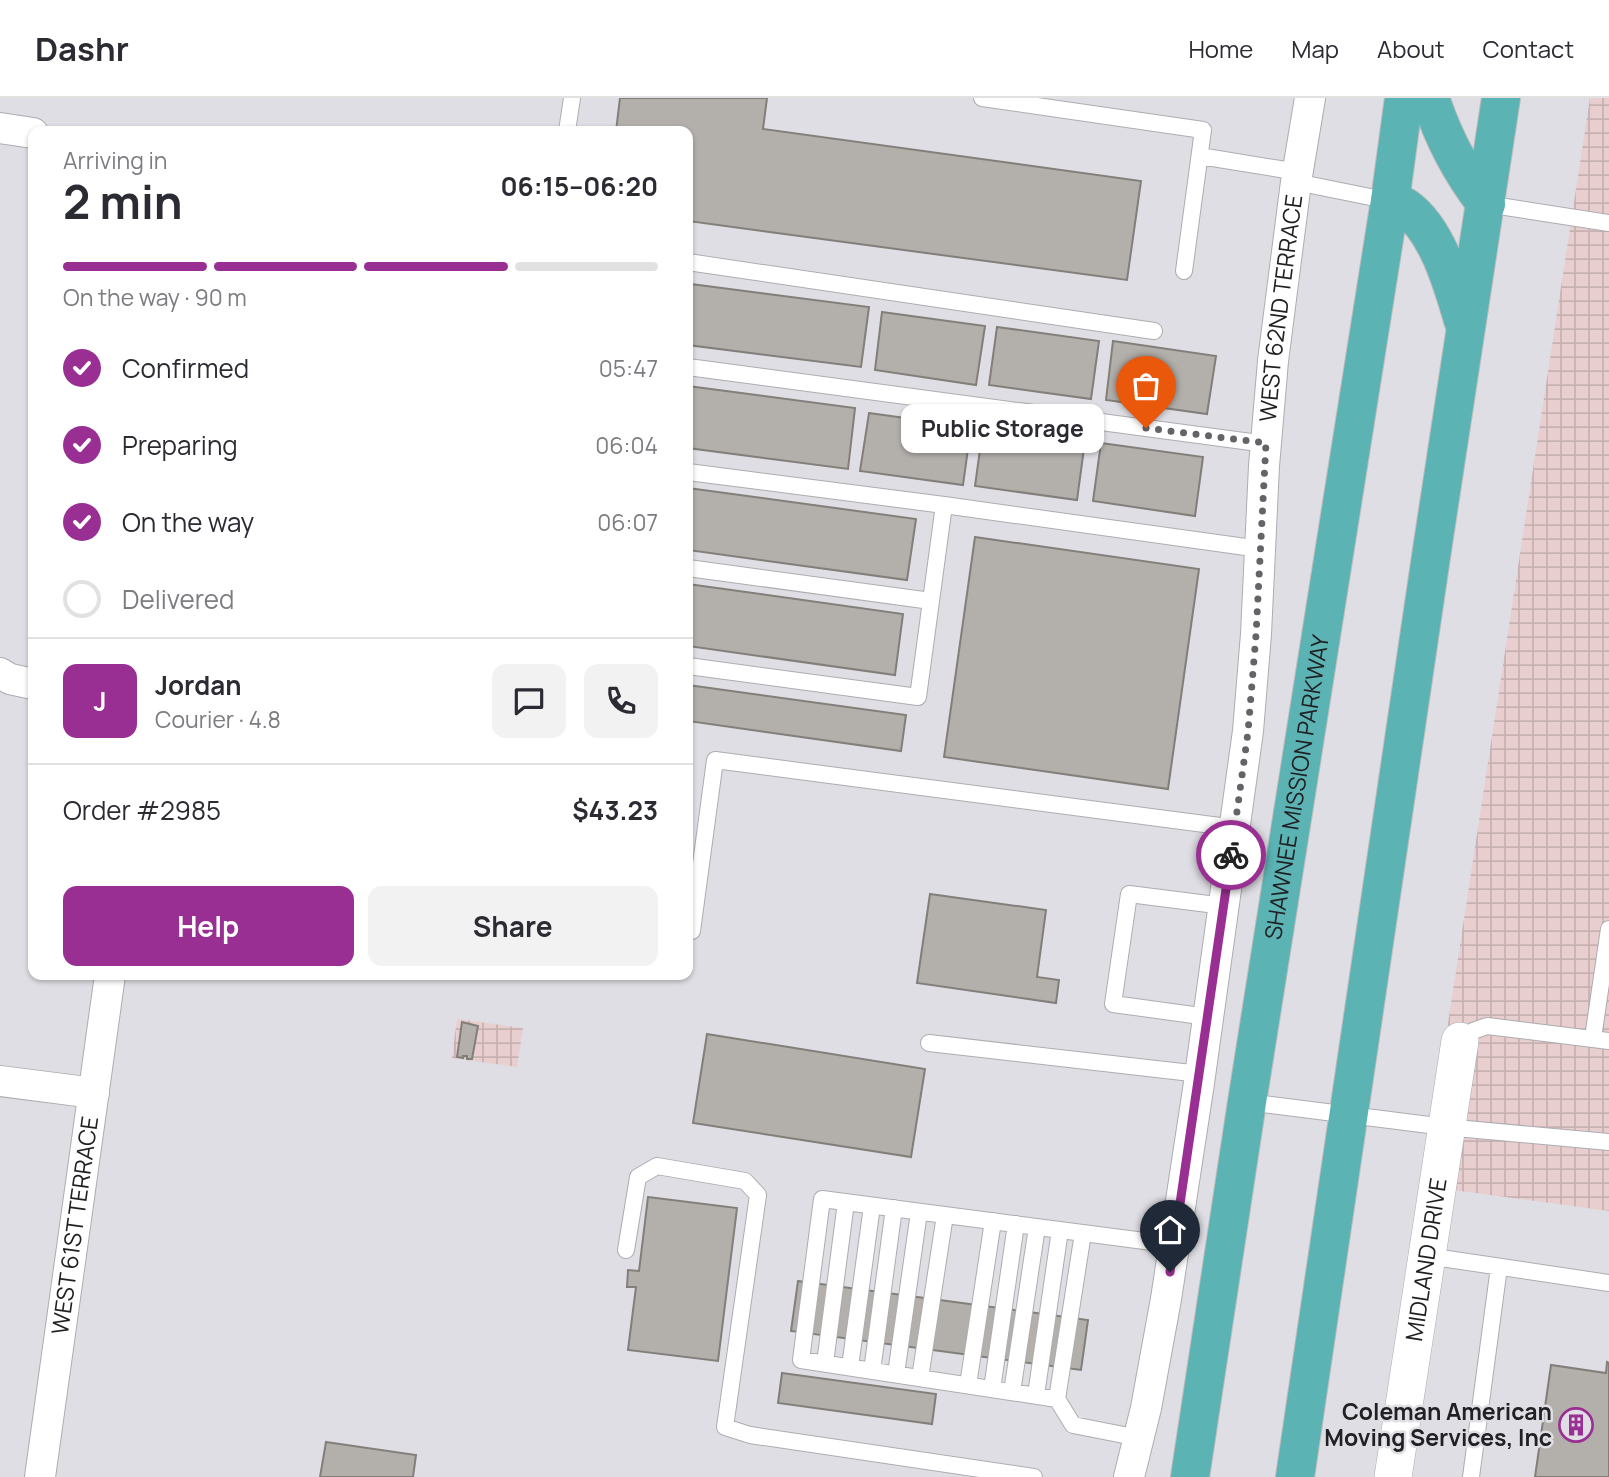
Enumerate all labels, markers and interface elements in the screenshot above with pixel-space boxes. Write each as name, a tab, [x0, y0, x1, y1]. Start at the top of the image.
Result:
text: Dashr	[35, 26, 129, 71]
text: Home	[1188, 32, 1253, 65]
text: Map	[1291, 32, 1339, 65]
text: About	[1377, 32, 1445, 65]
text: Contact	[1483, 32, 1574, 65]
text: Arriving in	[63, 144, 168, 176]
text: 06:15–06:20	[500, 168, 658, 204]
text: 2 min	[63, 170, 183, 233]
street label: WEST 62ND TERRACE	[1251, 193, 1309, 423]
text: On the way · 90 m	[63, 281, 247, 313]
icon: check	[63, 349, 101, 387]
text: Confirmed	[122, 350, 249, 386]
text: 05:47	[599, 352, 658, 384]
pin	[1116, 356, 1176, 428]
icon: bag	[1127, 367, 1165, 405]
callout: Public Storage	[901, 404, 1104, 452]
text: Public Storage	[921, 412, 1084, 444]
icon: check	[63, 426, 101, 464]
text: Preparing	[122, 427, 238, 463]
text: 06:04	[595, 429, 658, 461]
icon: check	[63, 503, 101, 541]
text: On the way	[122, 504, 254, 540]
text: 06:07	[597, 506, 658, 538]
text: Delivered	[122, 581, 234, 617]
street label: SHAWNEE MISSION PARKWAY	[1256, 632, 1336, 942]
button: chat	[492, 664, 566, 738]
button: phone	[584, 664, 658, 738]
text: Jordan	[155, 667, 241, 703]
text: J	[93, 683, 107, 719]
text: Courier · 4.8	[155, 703, 281, 735]
text: Order #2985	[63, 792, 221, 828]
text: $43.23	[572, 792, 658, 828]
courier	[1196, 820, 1266, 890]
icon: bike	[1212, 836, 1250, 874]
button: Help	[63, 886, 354, 966]
button: Share	[368, 886, 658, 966]
street label: WEST 61ST TERRACE	[43, 1114, 105, 1337]
street label: MIDLAND DRIVE	[1397, 1176, 1454, 1343]
pin	[1140, 1200, 1200, 1272]
icon: home	[1151, 1211, 1189, 1249]
place label: Coleman American Moving Services, Inc	[1324, 1395, 1552, 1453]
building icon: Coleman American Moving Services, Inc	[1557, 1406, 1595, 1444]

